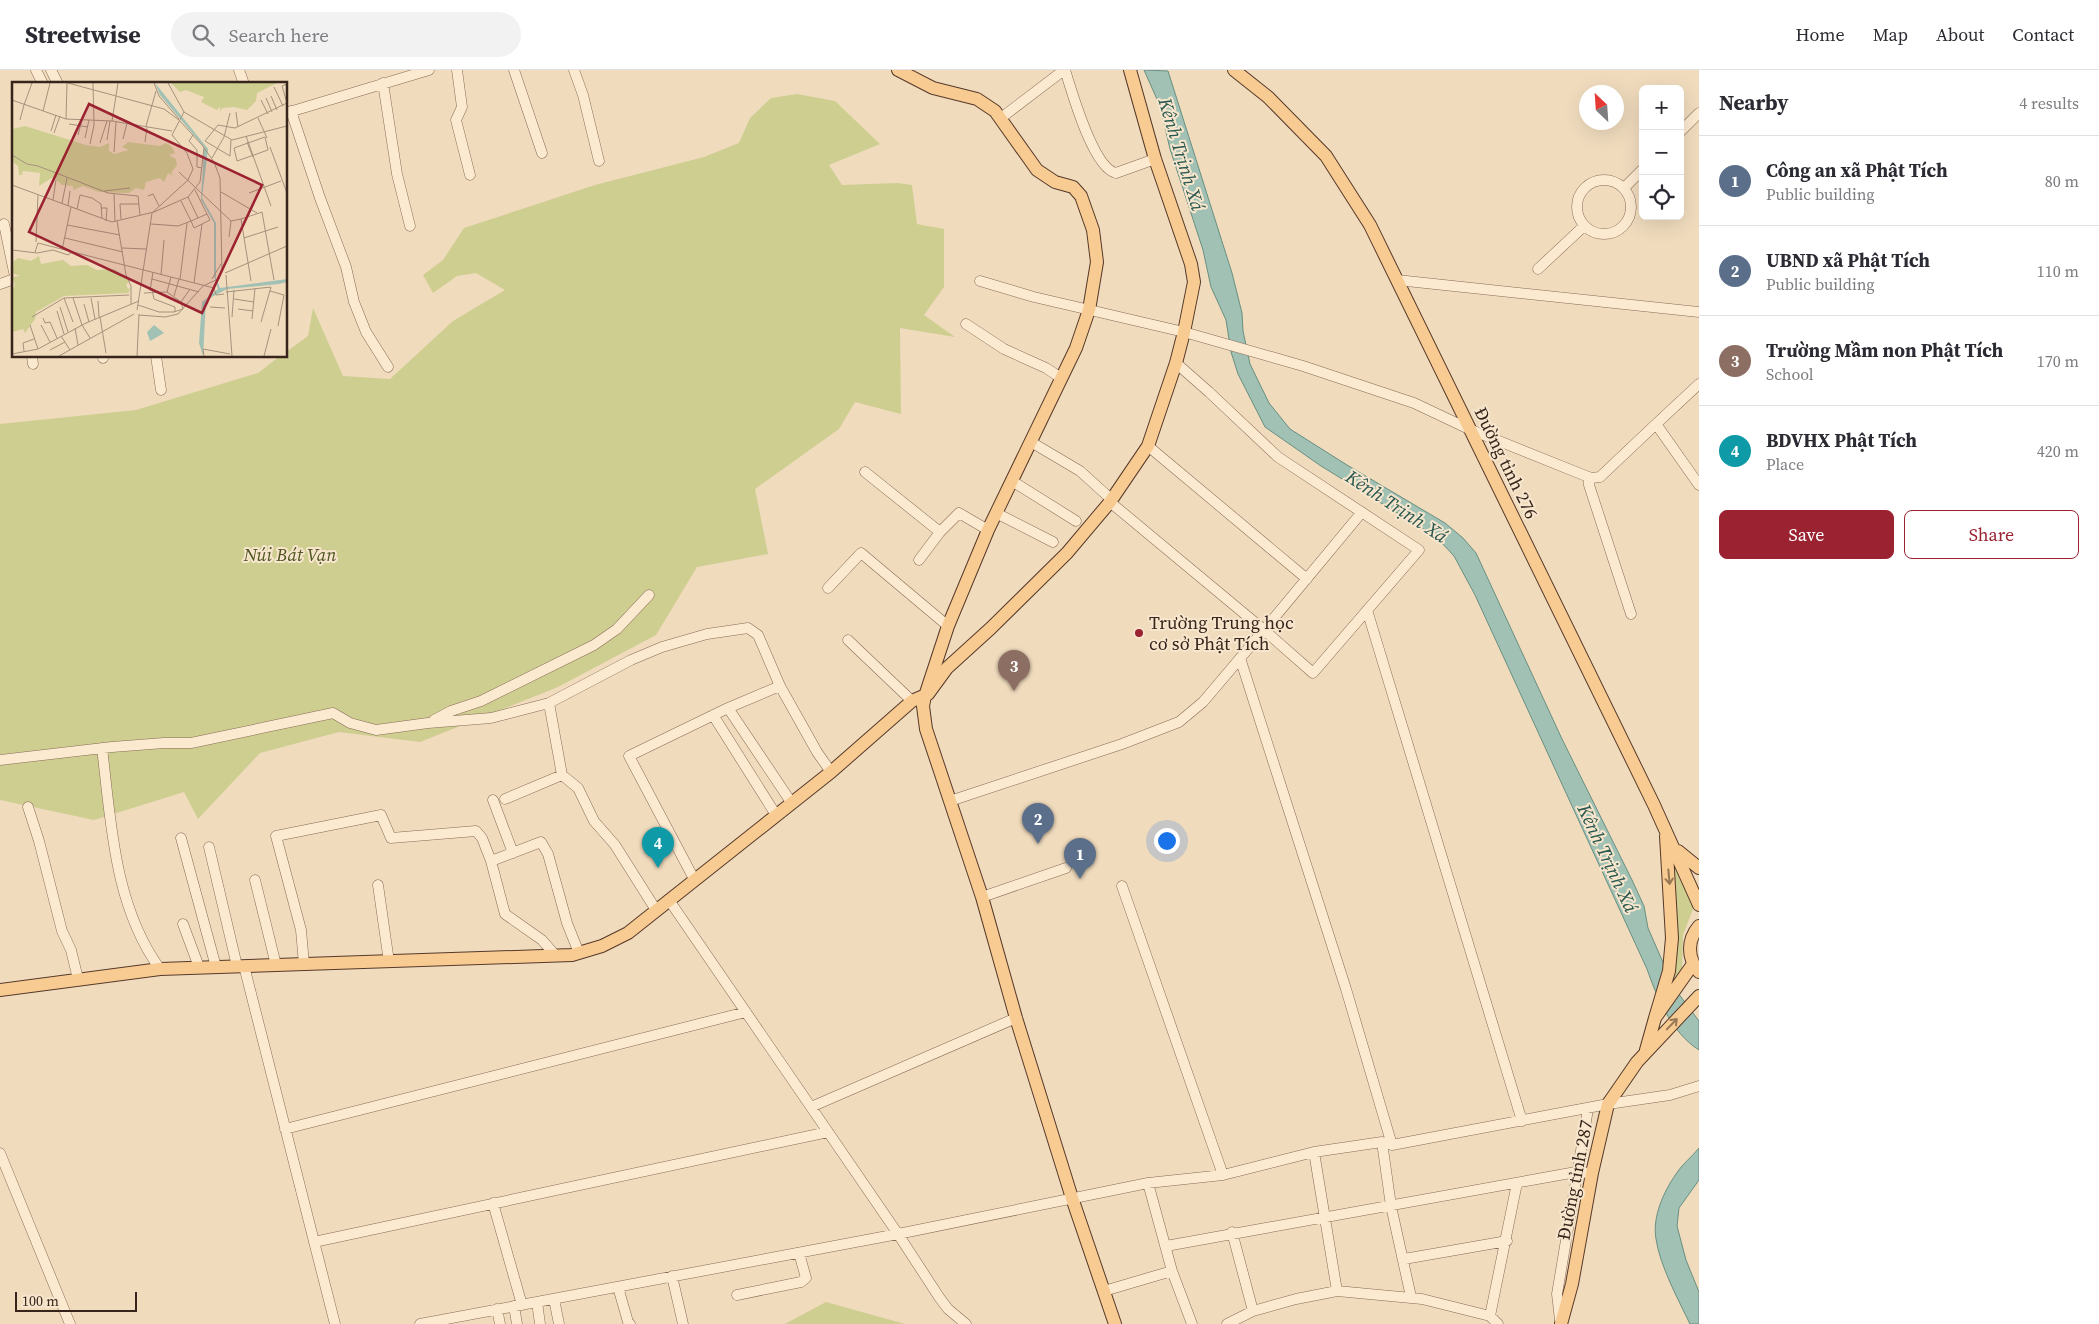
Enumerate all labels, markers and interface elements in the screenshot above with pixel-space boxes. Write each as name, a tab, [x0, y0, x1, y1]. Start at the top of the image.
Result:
search box	[171, 12, 521, 57]
text: Streetwise	[25, 18, 141, 51]
icon: search	[189, 21, 217, 49]
text: Search here	[229, 22, 329, 48]
text: Home	[1796, 22, 1845, 47]
text: Map	[1873, 22, 1908, 47]
text: About	[1936, 22, 1984, 47]
text: Contact	[2012, 22, 2074, 47]
inset map	[12, 82, 288, 358]
north arrow	[1579, 85, 1624, 130]
map controls	[1639, 85, 1684, 220]
button: +	[1639, 85, 1684, 130]
text: Nearby	[1719, 88, 1789, 117]
text: 4 results	[2019, 92, 2079, 114]
water label: Kênh Trịnh Xá	[1152, 93, 1212, 214]
button: −	[1639, 130, 1684, 175]
text: Công an xã Phật Tích	[1766, 157, 1948, 183]
text: 1	[1731, 170, 1739, 192]
text: 80 m	[2045, 170, 2079, 192]
button: locate	[1639, 175, 1684, 220]
text: Public building	[1766, 183, 1875, 205]
text: UBND xã Phật Tích	[1766, 247, 1930, 273]
text: 2	[1731, 260, 1739, 282]
text: 110 m	[2037, 260, 2079, 282]
text: Public building	[1766, 273, 1875, 295]
text: Trường Mầm non Phật Tích	[1766, 337, 2003, 363]
text: 3	[1731, 350, 1739, 372]
text: 170 m	[2037, 350, 2079, 372]
text: School	[1766, 363, 1814, 385]
street label: Đường tỉnh 276	[1469, 403, 1544, 523]
text: BDVHX Phật Tích	[1766, 427, 1917, 453]
text: 4	[1731, 440, 1739, 462]
text: 420 m	[2037, 440, 2079, 462]
text: Place	[1766, 453, 1804, 475]
water label: Kênh Trịnh Xá	[1340, 463, 1453, 549]
button: Save	[1719, 510, 1894, 559]
button: Share	[1904, 510, 2079, 559]
park label: Núi Bát Vạn	[243, 542, 336, 567]
place label: Trường Trung học cơ sở Phật Tích	[1149, 610, 1294, 656]
marker: Trường Trung học cơ sở Phật Tích	[1133, 627, 1145, 639]
pin: 3	[998, 650, 1030, 691]
water label: Kênh Trịnh Xá	[1571, 799, 1645, 917]
pin: 2	[1022, 803, 1054, 844]
pin: 4	[642, 827, 674, 868]
your location	[1154, 828, 1180, 854]
pin: 1	[1064, 838, 1096, 879]
one-way arrow	[1664, 869, 1674, 885]
one-way arrow	[1666, 1018, 1678, 1030]
street label: Đường tỉnh 287	[1551, 1118, 1598, 1242]
scale bar	[15, 1289, 138, 1312]
text: 100 m	[22, 1291, 59, 1311]

